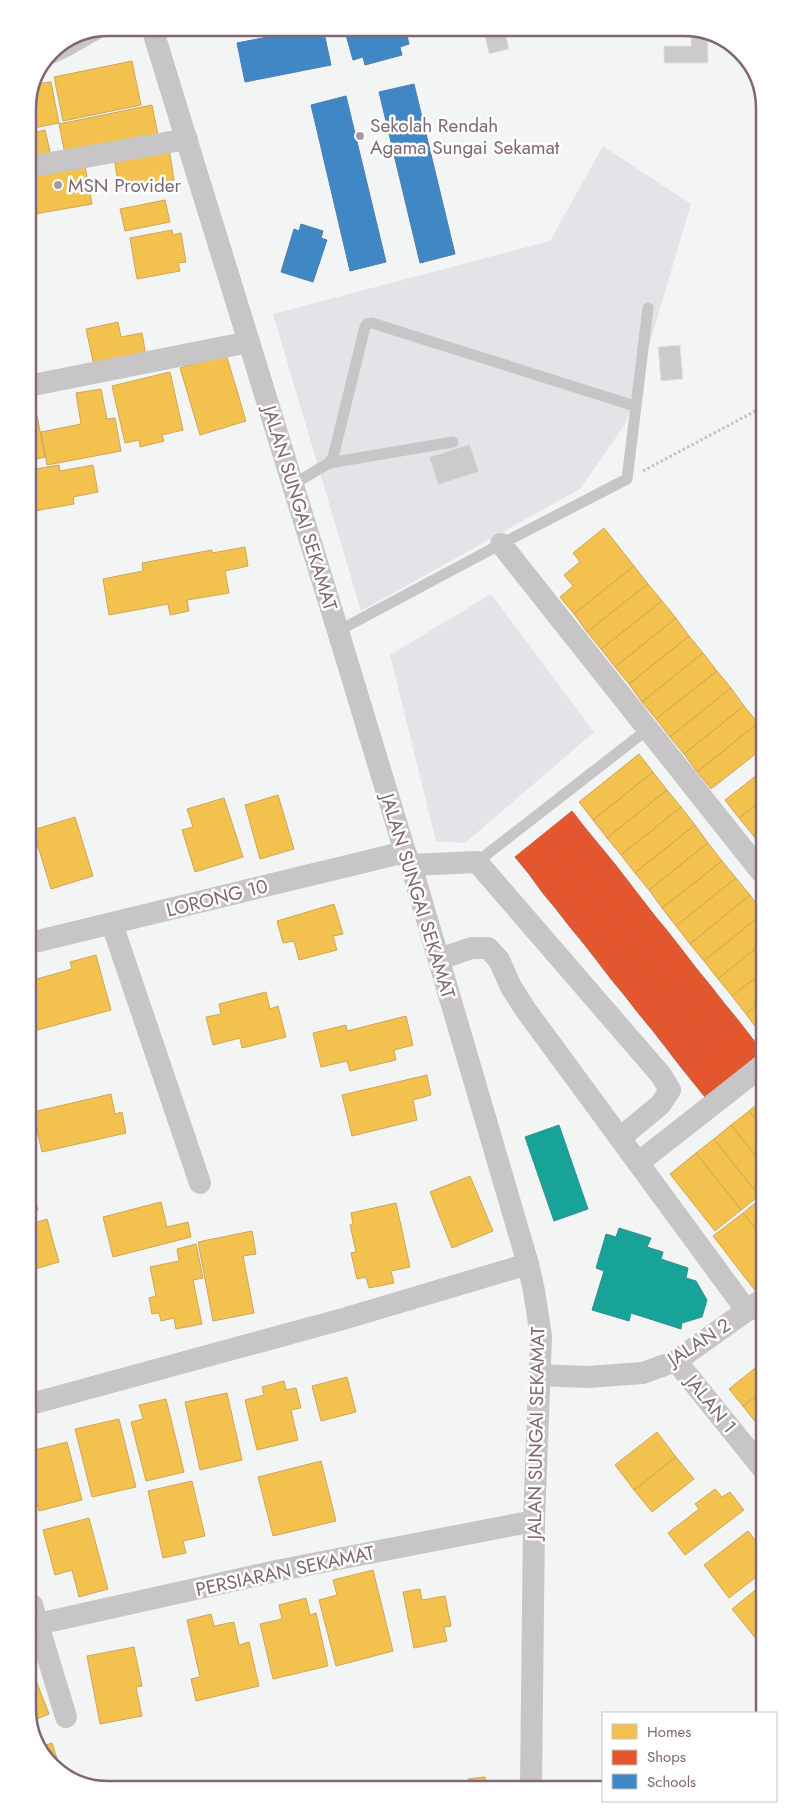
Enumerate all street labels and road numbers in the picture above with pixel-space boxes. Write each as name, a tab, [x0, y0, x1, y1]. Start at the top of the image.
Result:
street label: JALAN SUNGAI SEKAMAT	[255, 399, 344, 614]
street label: JALAN SUNGAI SEKAMAT	[373, 787, 462, 1002]
street label: LORONG 10	[163, 872, 271, 924]
street label: JALAN 2	[660, 1312, 736, 1374]
street label: JALAN SUNGAI SEKAMAT	[521, 1326, 551, 1543]
street label: JALAN 1	[677, 1367, 743, 1439]
street label: PERSIARAN SEKAMAT	[193, 1539, 377, 1603]

